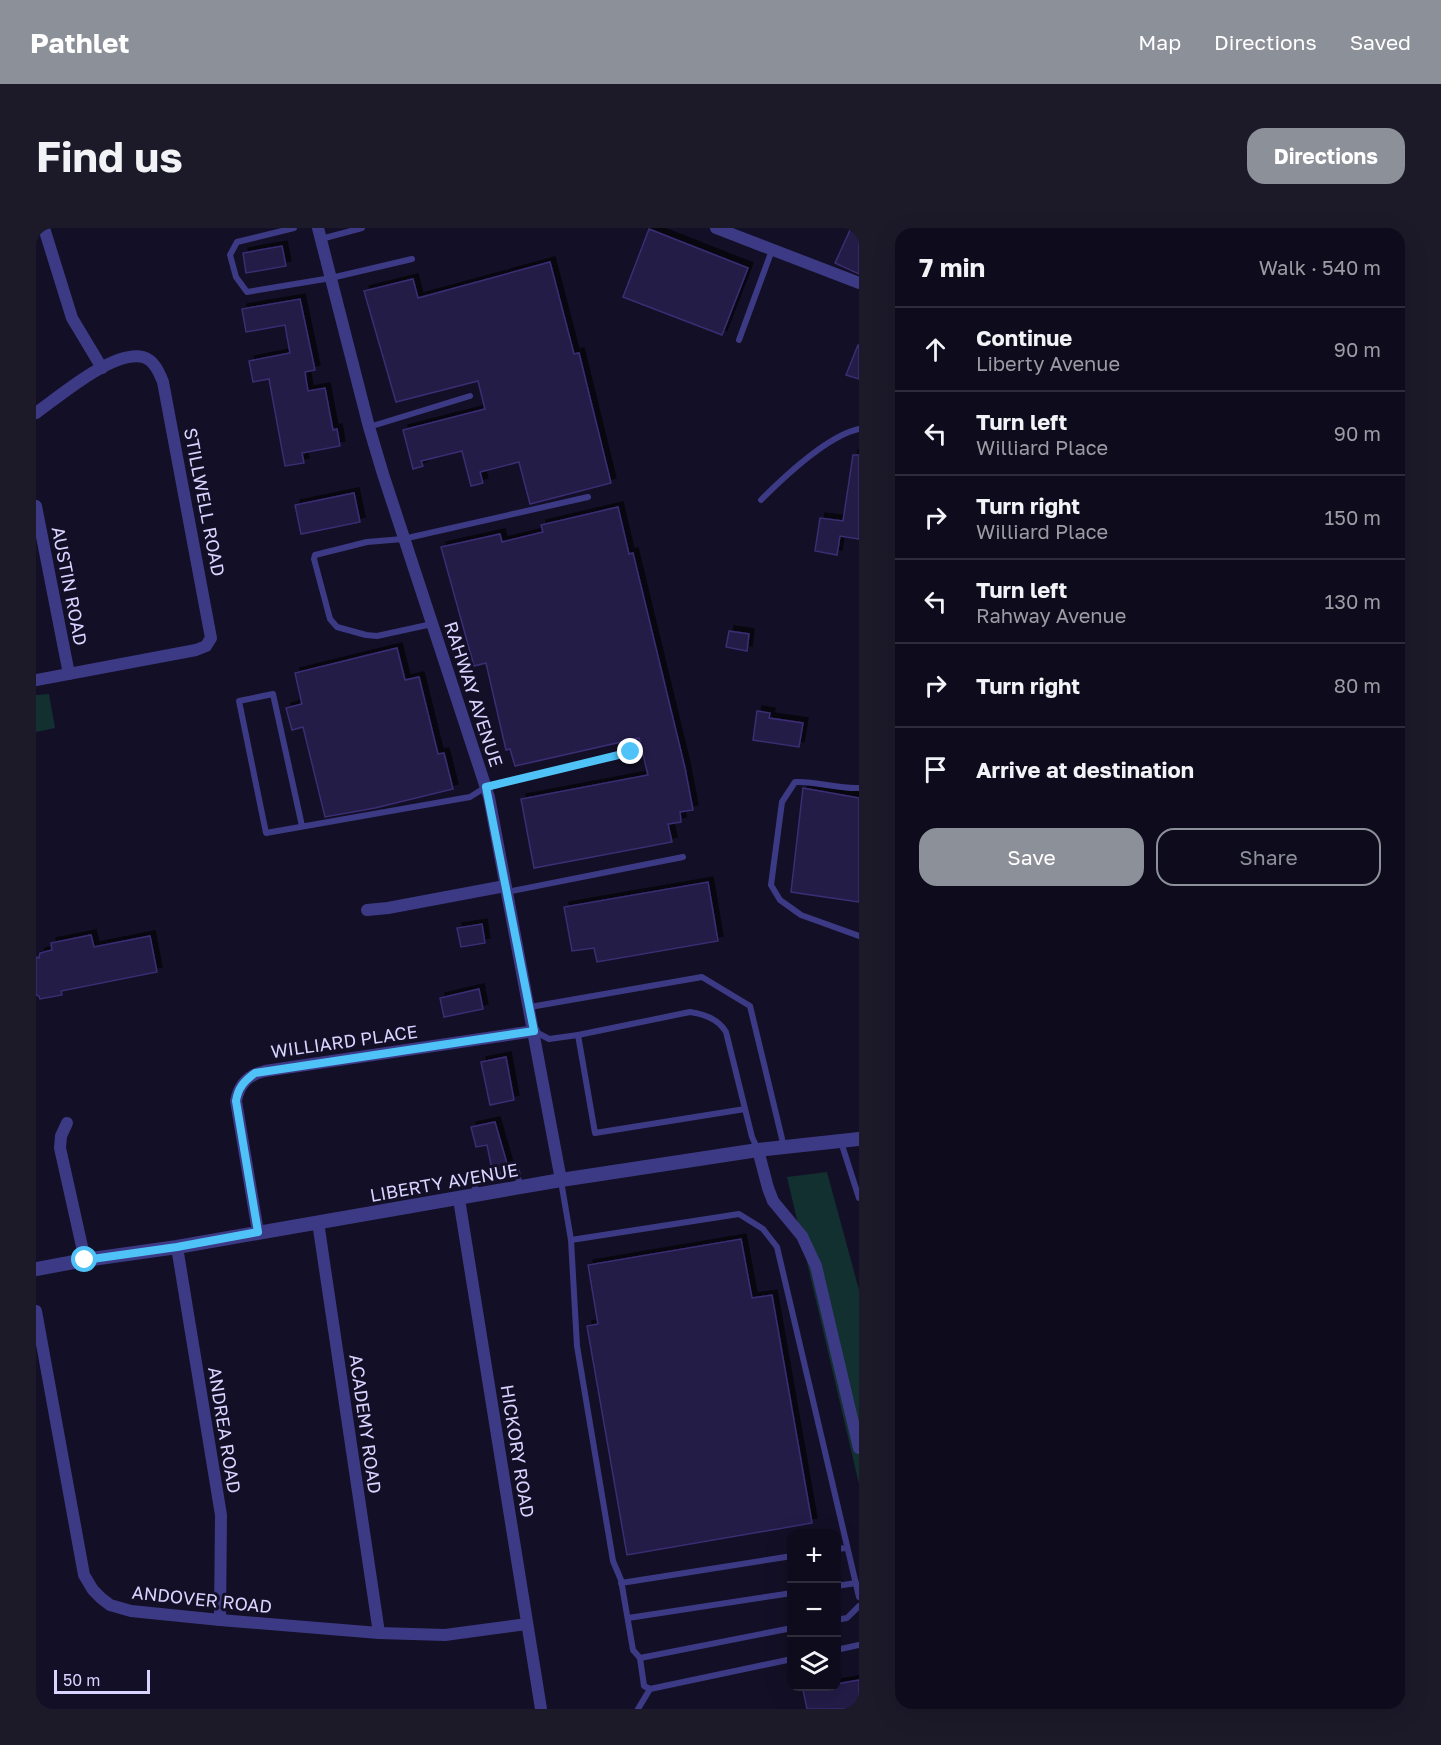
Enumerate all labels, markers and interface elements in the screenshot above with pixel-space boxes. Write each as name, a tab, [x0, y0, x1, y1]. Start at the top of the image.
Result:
text: Pathlet	[30, 26, 130, 59]
text: Map	[1138, 29, 1181, 55]
text: Directions	[1214, 29, 1317, 55]
text: Saved	[1350, 29, 1411, 55]
button: Directions	[1247, 128, 1405, 184]
text: Find us	[36, 131, 183, 181]
text: 7 min	[919, 252, 985, 283]
text: Walk · 540 m	[1259, 255, 1381, 279]
text: Continue	[976, 324, 1072, 351]
icon: ahead	[919, 333, 952, 366]
text: 90 m	[1334, 337, 1381, 361]
text: Liberty Avenue	[976, 351, 1120, 375]
text: Turn left	[976, 408, 1067, 435]
icon: left	[919, 417, 952, 450]
text: 90 m	[1334, 421, 1381, 445]
street label: STILLWELL ROAD	[180, 426, 230, 578]
text: Williard Place	[976, 435, 1108, 459]
text: Turn right	[976, 492, 1080, 519]
icon: right	[919, 501, 952, 534]
text: 150 m	[1325, 505, 1381, 529]
text: Williard Place	[976, 519, 1108, 543]
street label: AUSTIN ROAD	[48, 525, 92, 647]
text: Turn left	[976, 576, 1067, 603]
icon: left	[919, 585, 952, 618]
text: 130 m	[1325, 589, 1381, 613]
text: Rahway Avenue	[976, 603, 1126, 627]
street label: RAHWAY AVENUE	[440, 618, 508, 770]
icon: right	[919, 669, 952, 702]
text: Turn right	[976, 672, 1080, 699]
text: 80 m	[1334, 673, 1381, 697]
route end	[617, 738, 643, 764]
icon: arrive	[919, 753, 952, 786]
text: Arrive at destination	[976, 756, 1194, 783]
button: Save	[919, 828, 1144, 886]
button: Share	[1156, 828, 1381, 886]
street label: WILLIARD PLACE	[269, 1020, 419, 1062]
street label: LIBERTY AVENUE	[368, 1158, 520, 1206]
route start	[71, 1246, 97, 1272]
street label: ACADEMY ROAD	[345, 1353, 387, 1495]
street label: ANDREA ROAD	[204, 1365, 246, 1495]
street label: HICKORY ROAD	[497, 1383, 539, 1519]
map controls	[787, 1529, 841, 1691]
button: +	[787, 1529, 841, 1583]
street label: ANDOVER ROAD	[131, 1581, 273, 1617]
button: −	[787, 1583, 841, 1637]
button: layers	[787, 1637, 841, 1691]
scale bar	[54, 1667, 150, 1694]
text: 50 m	[63, 1670, 100, 1690]

